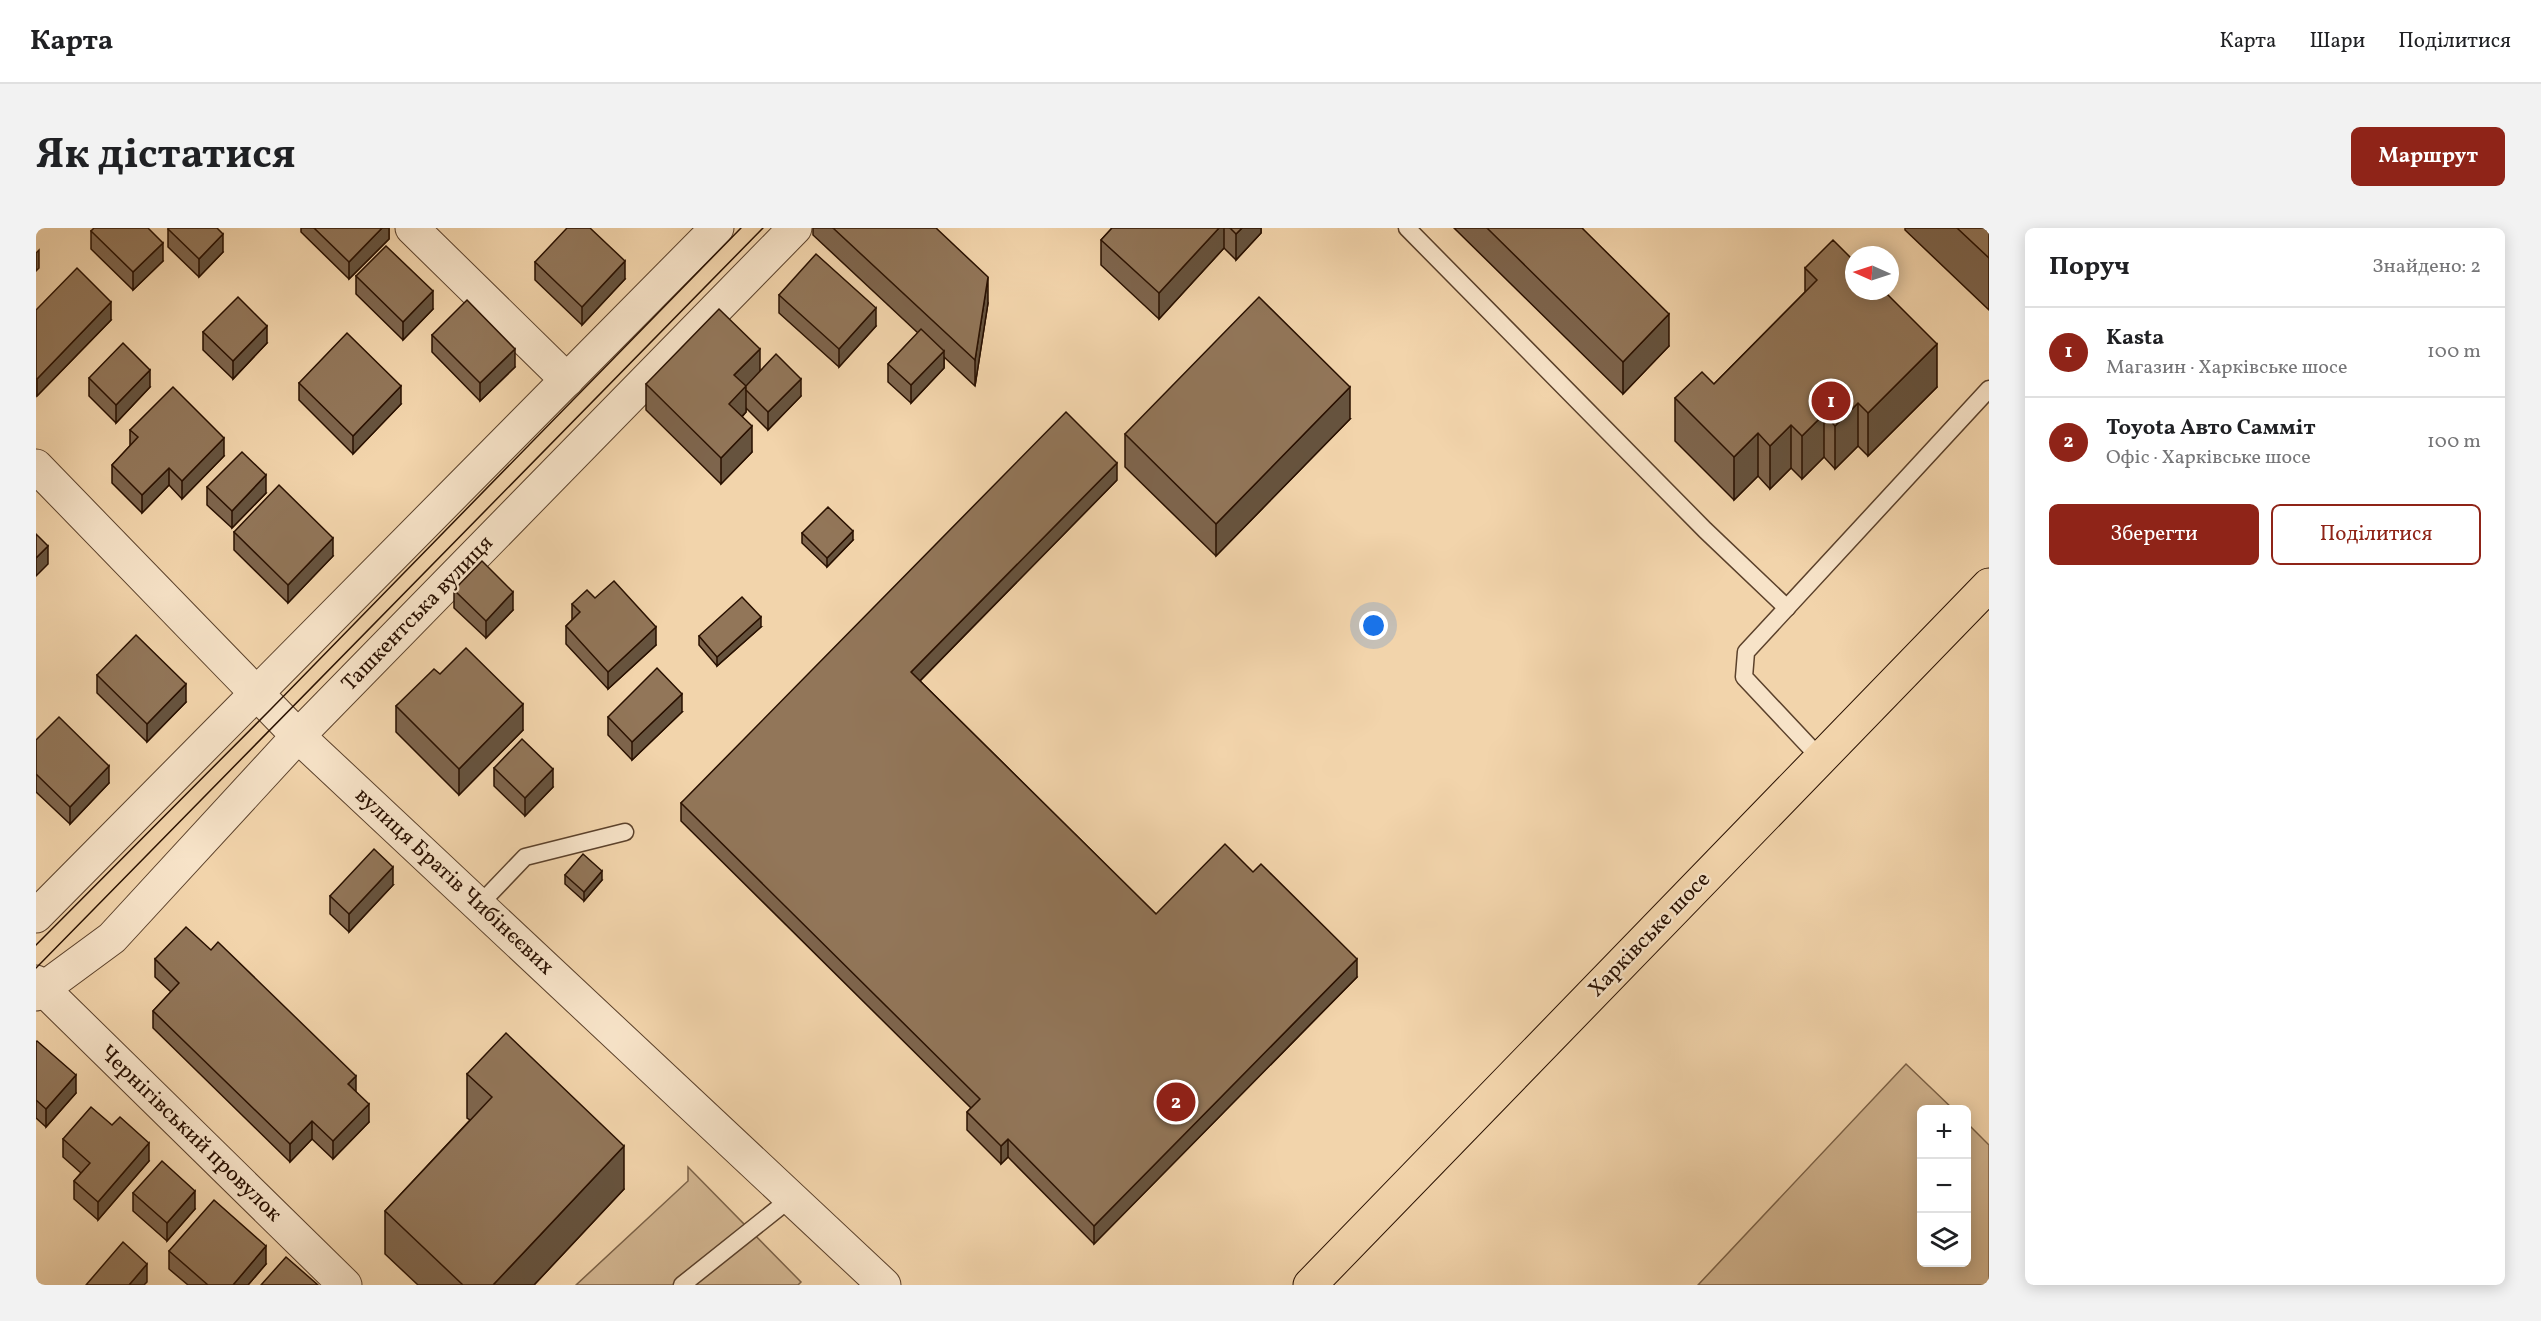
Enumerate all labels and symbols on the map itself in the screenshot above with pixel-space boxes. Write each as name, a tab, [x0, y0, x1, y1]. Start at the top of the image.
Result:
north arrow	[1845, 246, 1899, 300]
pin: 1	[1812, 378, 1850, 423]
street label: Ташкентська вулиця	[335, 529, 501, 699]
your location	[1359, 611, 1388, 640]
street label: вулиця Братів Чибінєєвих	[348, 781, 560, 983]
street label: Харківське шосе	[1582, 865, 1718, 1005]
street label: Чернігівський провулок	[92, 1038, 288, 1230]
pin: 2	[1156, 1080, 1196, 1124]

